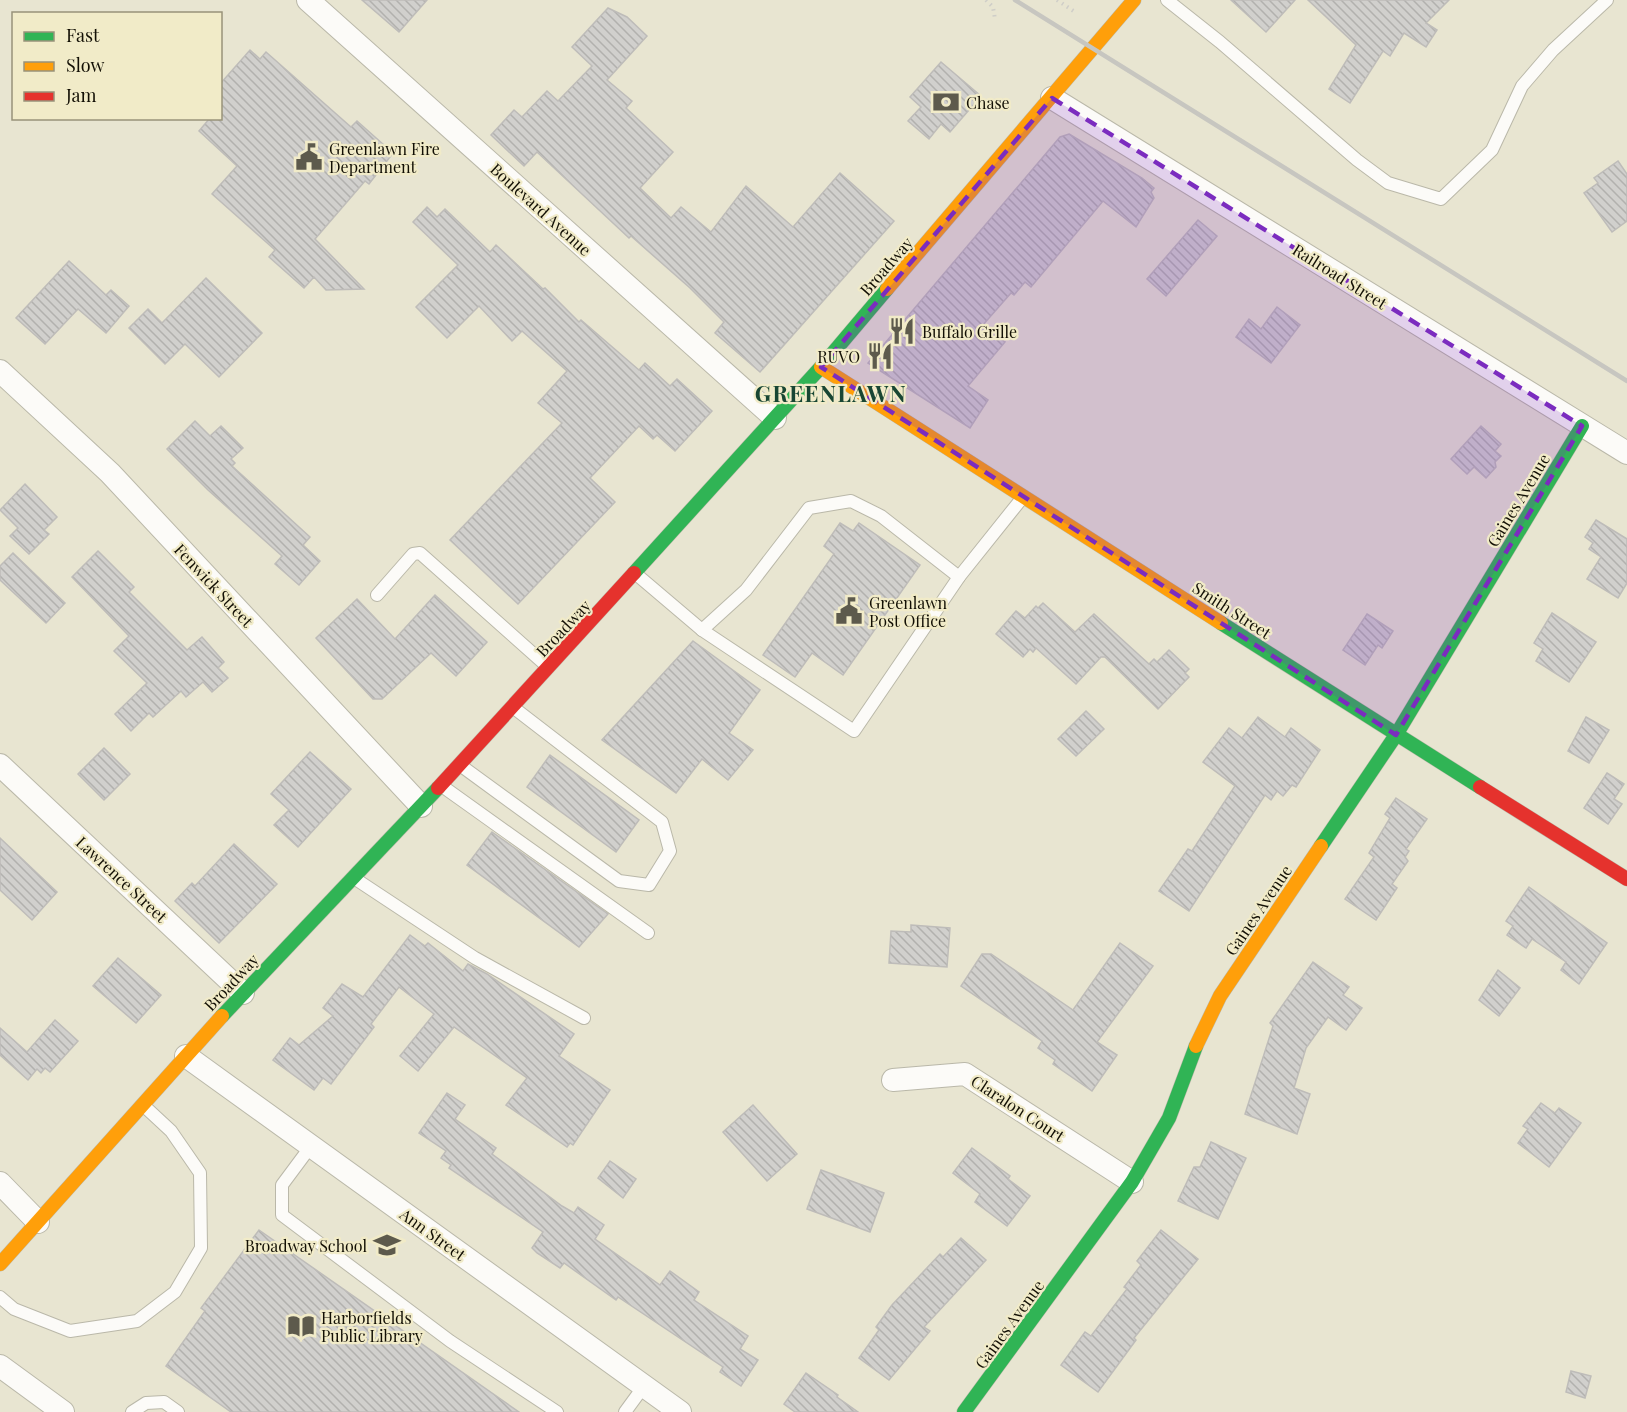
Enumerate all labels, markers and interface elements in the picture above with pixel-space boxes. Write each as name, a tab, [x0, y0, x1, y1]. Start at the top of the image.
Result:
legend	[12, 12, 222, 120]
text: Fast	[66, 23, 100, 47]
text: Slow	[66, 53, 104, 77]
text: Jam	[65, 83, 96, 107]
bank icon: Chase	[931, 87, 961, 117]
place label: Chase	[966, 92, 1010, 113]
place label: Greenlawn Fire Department	[329, 138, 440, 177]
public building icon: Greenlawn Fire Department	[294, 142, 324, 172]
street label: Boulevard Avenue	[486, 158, 596, 260]
street label: Broadway	[855, 232, 917, 300]
street label: Railroad Street	[1289, 239, 1391, 314]
restaurant icon: Buffalo Grille	[887, 316, 917, 346]
place label: Buffalo Grille	[922, 321, 1017, 342]
restaurant icon: RUVO	[865, 341, 895, 371]
place label: RUVO	[817, 346, 860, 367]
district label: GREENLAWN	[755, 378, 907, 408]
street label: Gaines Avenue	[1482, 450, 1554, 550]
street label: Fenwick Street	[170, 539, 258, 631]
street label: Smith Street	[1189, 577, 1276, 643]
place label: Greenlawn Post Office	[869, 592, 948, 631]
street label: Broadway	[531, 595, 595, 661]
public building icon: Greenlawn Post Office	[834, 596, 864, 626]
street label: Lawrence Street	[72, 831, 172, 927]
street label: Gaines Avenue	[1220, 861, 1296, 959]
street label: Broadway	[199, 949, 263, 1015]
street label: Claralon Court	[967, 1070, 1069, 1146]
street label: Ann Street	[395, 1203, 470, 1265]
school or university icon: Broadway School	[372, 1230, 402, 1260]
place label: Broadway School	[245, 1235, 367, 1256]
street label: Gaines Avenue	[970, 1275, 1048, 1373]
place label: Harborfields Public Library	[321, 1307, 423, 1346]
library icon: Harborfields Public Library	[286, 1311, 316, 1341]

